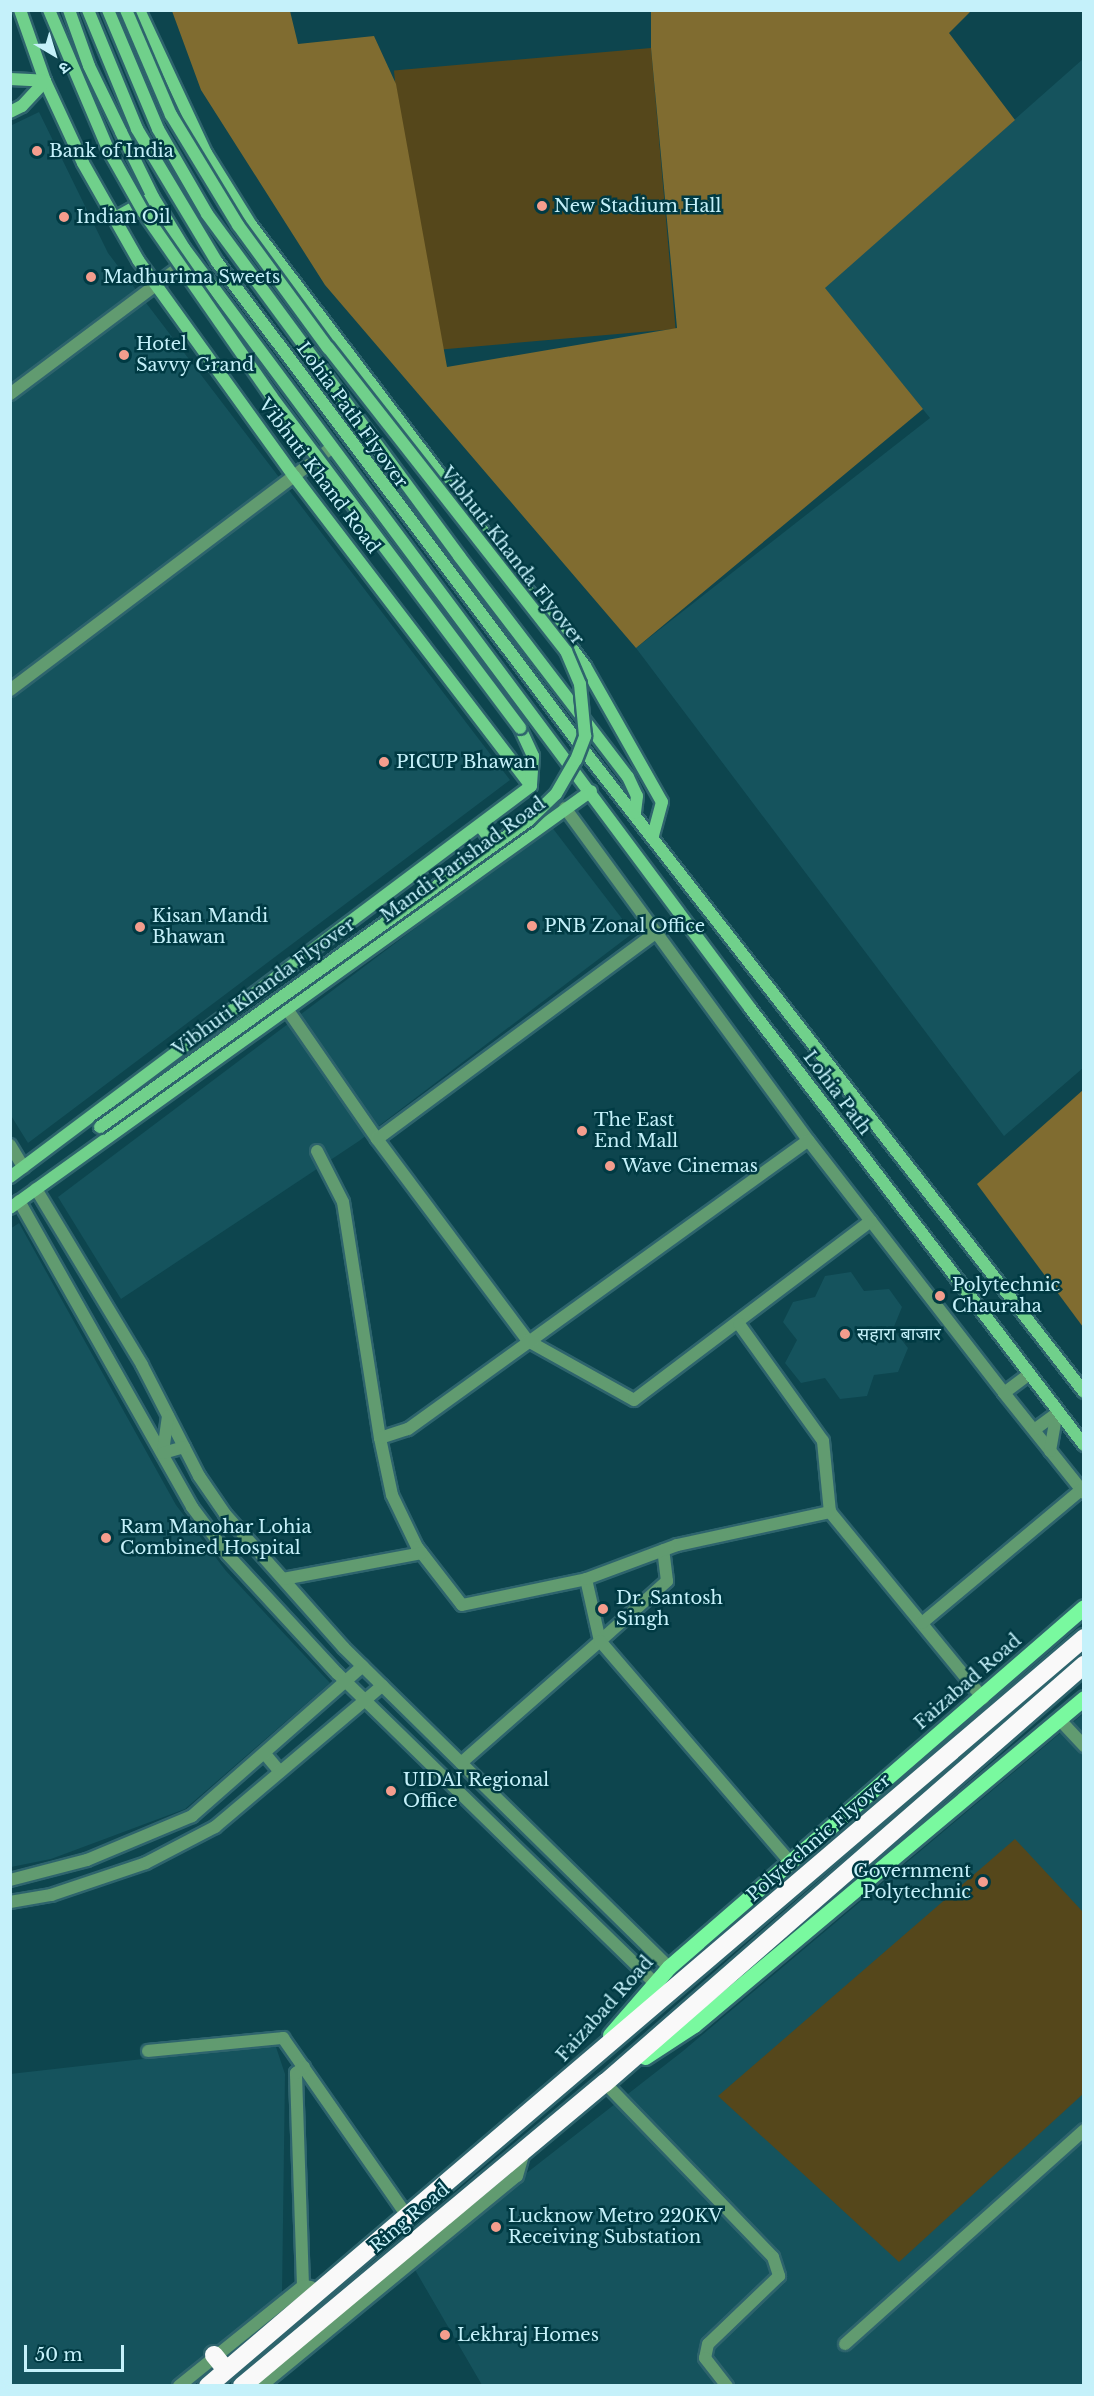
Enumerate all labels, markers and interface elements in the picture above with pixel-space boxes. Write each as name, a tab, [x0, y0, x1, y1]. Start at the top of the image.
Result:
north arrow	[24, 24, 84, 84]
text: उ	[55, 57, 75, 79]
place label: Bank of India	[49, 140, 174, 162]
marker: Bank of India	[30, 144, 44, 158]
place label: New Stadium Hall	[554, 195, 722, 217]
marker: New Stadium Hall	[535, 199, 549, 213]
place label: Indian Oil	[76, 206, 171, 228]
marker: Indian Oil	[57, 210, 71, 224]
place label: Madhurima Sweets	[103, 266, 280, 288]
marker: Madhurima Sweets	[84, 270, 98, 284]
place label: Hotel Savvy Grand	[136, 334, 255, 376]
street label: Lohia Path Flyover	[292, 338, 412, 492]
marker: Hotel Savvy Grand	[117, 348, 131, 362]
street label: Vibhuti Khand Road	[254, 394, 384, 558]
street label: Vibhuti Khanda Flyover	[436, 463, 588, 649]
place label: PICUP Bhawan	[396, 751, 536, 773]
marker: PICUP Bhawan	[377, 755, 391, 769]
street label: Mandi Parishad Road	[377, 793, 549, 927]
place label: Kisan Mandi Bhawan	[152, 906, 268, 948]
street label: Vibhuti Khanda Flyover	[169, 914, 359, 1060]
place label: PNB Zonal Office	[544, 915, 705, 937]
marker: PNB Zonal Office	[525, 919, 539, 933]
marker: Kisan Mandi Bhawan	[133, 920, 147, 934]
street label: Lohia Path	[798, 1047, 876, 1139]
place label: The East End Mall	[594, 1110, 678, 1152]
marker: The East End Mall	[575, 1124, 589, 1138]
place label: Wave Cinemas	[622, 1155, 758, 1177]
marker: Wave Cinemas	[603, 1159, 617, 1173]
place label: Polytechnic Chauraha	[952, 1275, 1060, 1318]
marker: Polytechnic Chauraha	[933, 1289, 947, 1303]
place label: सहारा बाजार	[857, 1323, 941, 1345]
marker: सहारा बाजार	[838, 1327, 852, 1341]
place label: Ram Manohar Lohia Combined Hospital	[120, 1517, 312, 1559]
marker: Ram Manohar Lohia Combined Hospital	[97, 1529, 115, 1547]
place label: Dr. Santosh Singh	[616, 1588, 723, 1630]
marker: Dr. Santosh Singh	[594, 1600, 612, 1618]
street label: Faizabad Road	[910, 1630, 1026, 1734]
place label: UIDAI Regional Office	[403, 1770, 549, 1812]
street label: Polytechnic Flyover	[743, 1770, 895, 1906]
marker: UIDAI Regional Office	[384, 1784, 398, 1798]
place label: Government Polytechnic	[853, 1861, 971, 1904]
marker: Government Polytechnic	[976, 1875, 990, 1889]
street label: Faizabad Road	[552, 1952, 658, 2066]
street label: Ring Road	[366, 2179, 454, 2257]
place label: Lucknow Metro 220KV Receiving Substation	[508, 2206, 723, 2248]
marker: Lucknow Metro 220KV Receiving Substation	[489, 2220, 503, 2234]
place label: Lekhraj Homes	[457, 2324, 599, 2346]
marker: Lekhraj Homes	[438, 2328, 452, 2342]
scale bar	[27, 2333, 128, 2371]
text: 50 m	[35, 2344, 83, 2366]

